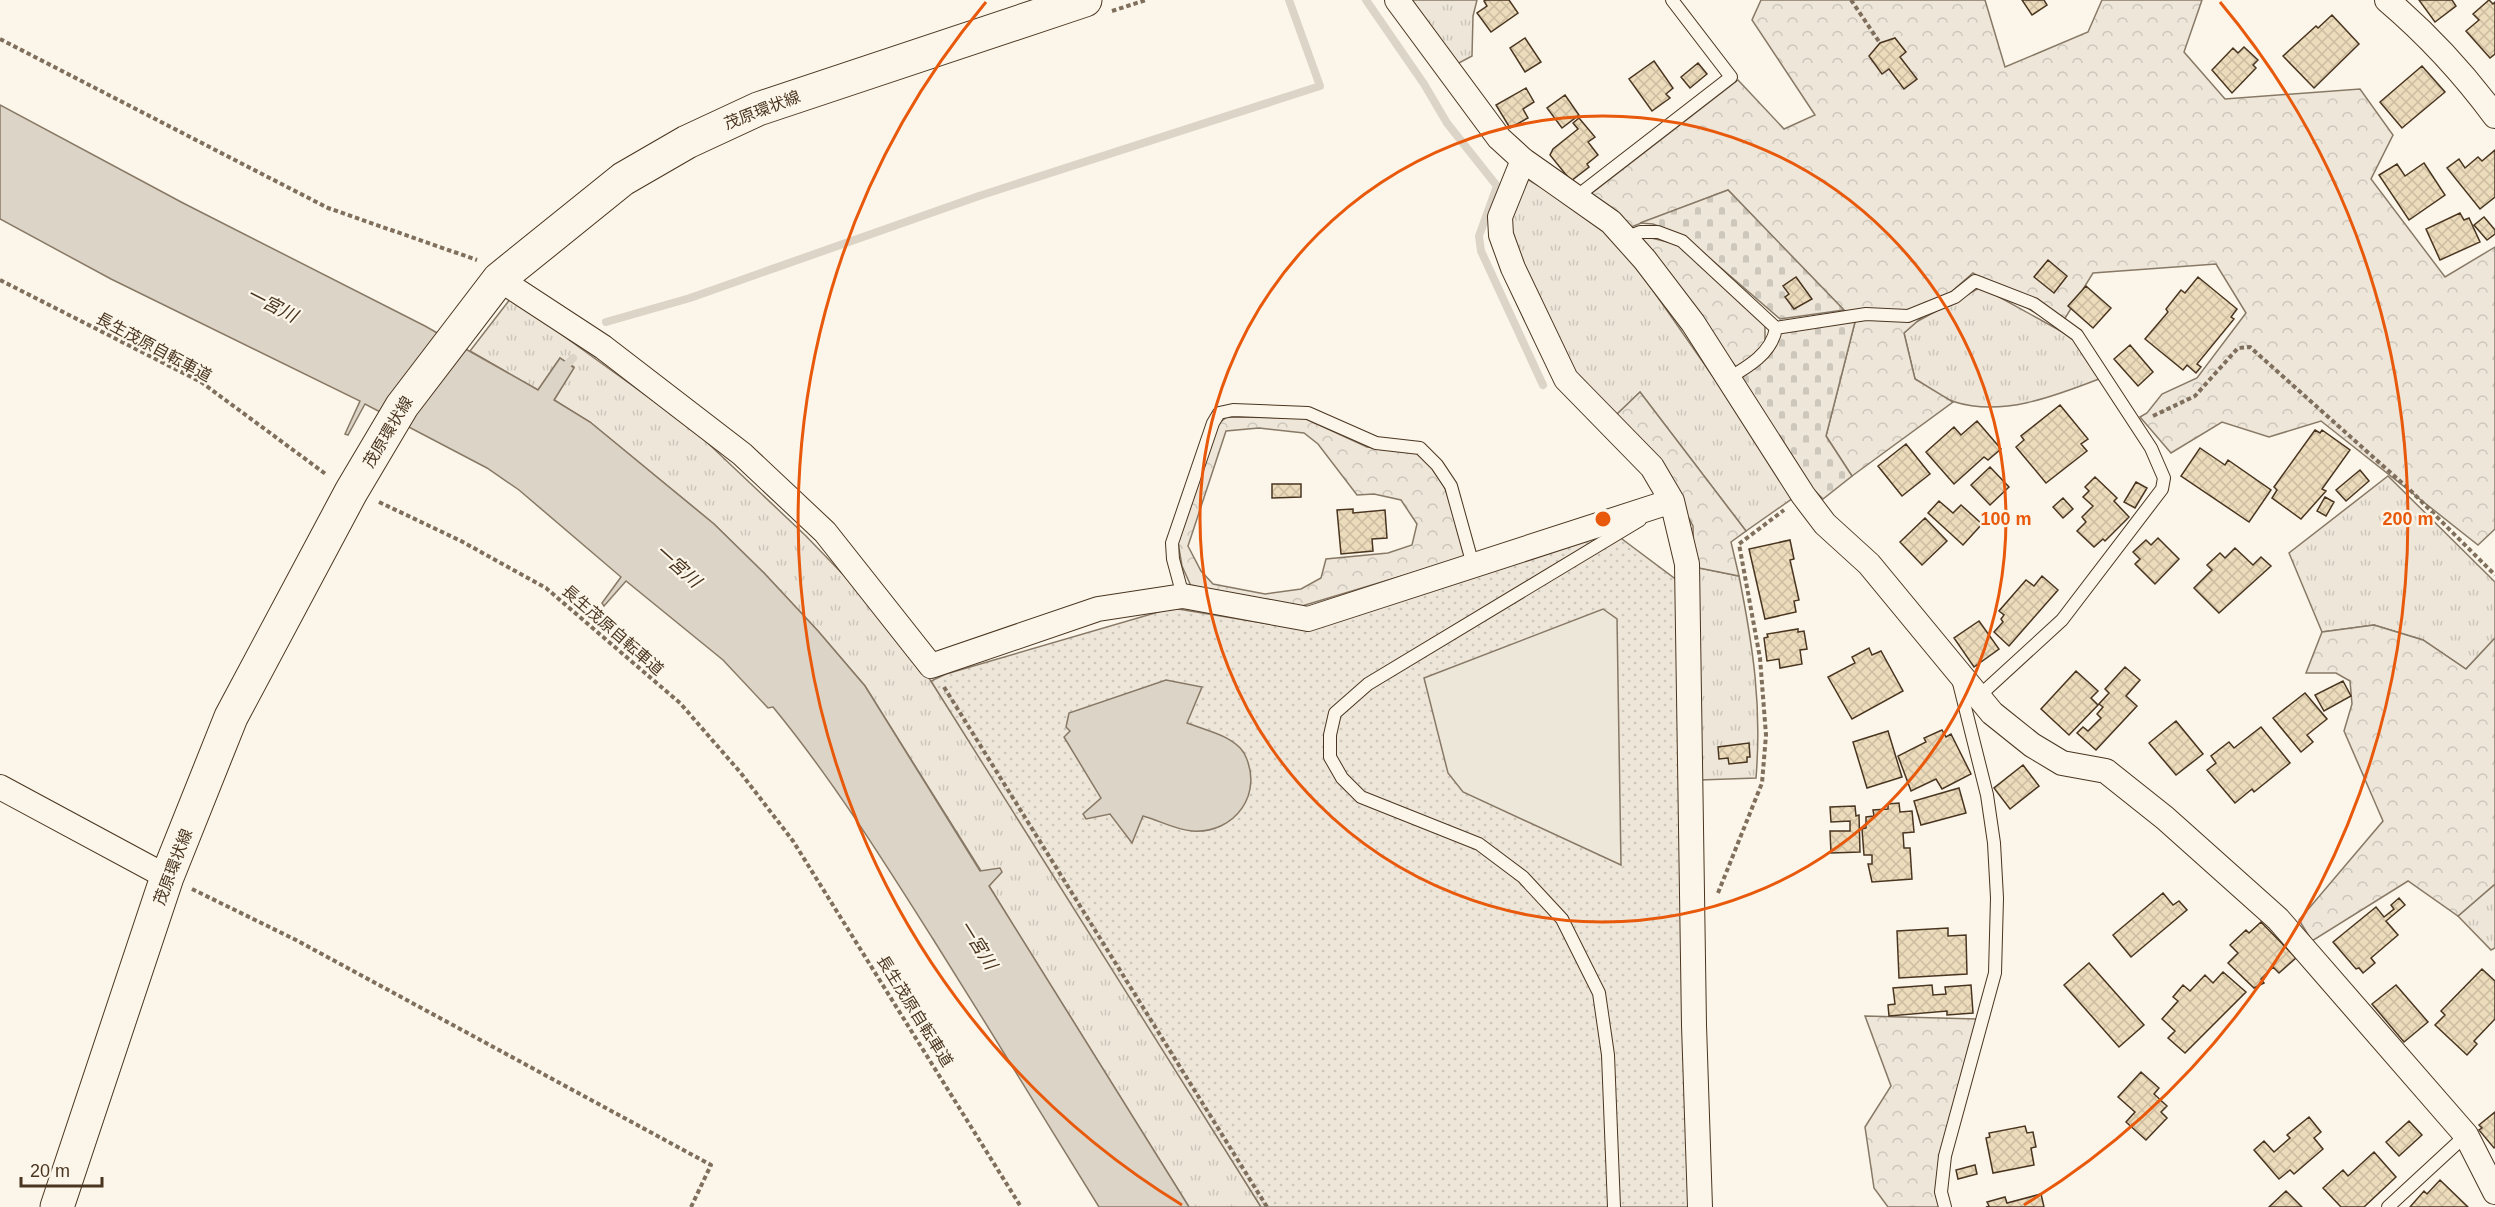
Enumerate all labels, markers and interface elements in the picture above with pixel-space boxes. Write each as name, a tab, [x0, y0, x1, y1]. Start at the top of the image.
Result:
street label: 茂原環状線	[722, 88, 802, 132]
water label: 一宮川	[243, 284, 302, 327]
street label: 長生茂原自転車道	[93, 309, 215, 385]
street label: 茂原環状線	[360, 393, 416, 471]
centre of rings	[1593, 509, 1613, 529]
text: 100 m	[1980, 509, 2032, 529]
text: 200 m	[2382, 509, 2434, 529]
water label: 一宮川	[651, 541, 706, 593]
street label: 長生茂原自転車道	[559, 582, 667, 678]
street label: 茂原環状線	[151, 827, 195, 907]
water label: 一宮川	[955, 917, 1002, 975]
street label: 長生茂原自転車道	[874, 952, 956, 1070]
scale bar	[21, 1150, 102, 1188]
text: 20 m	[30, 1161, 70, 1181]

